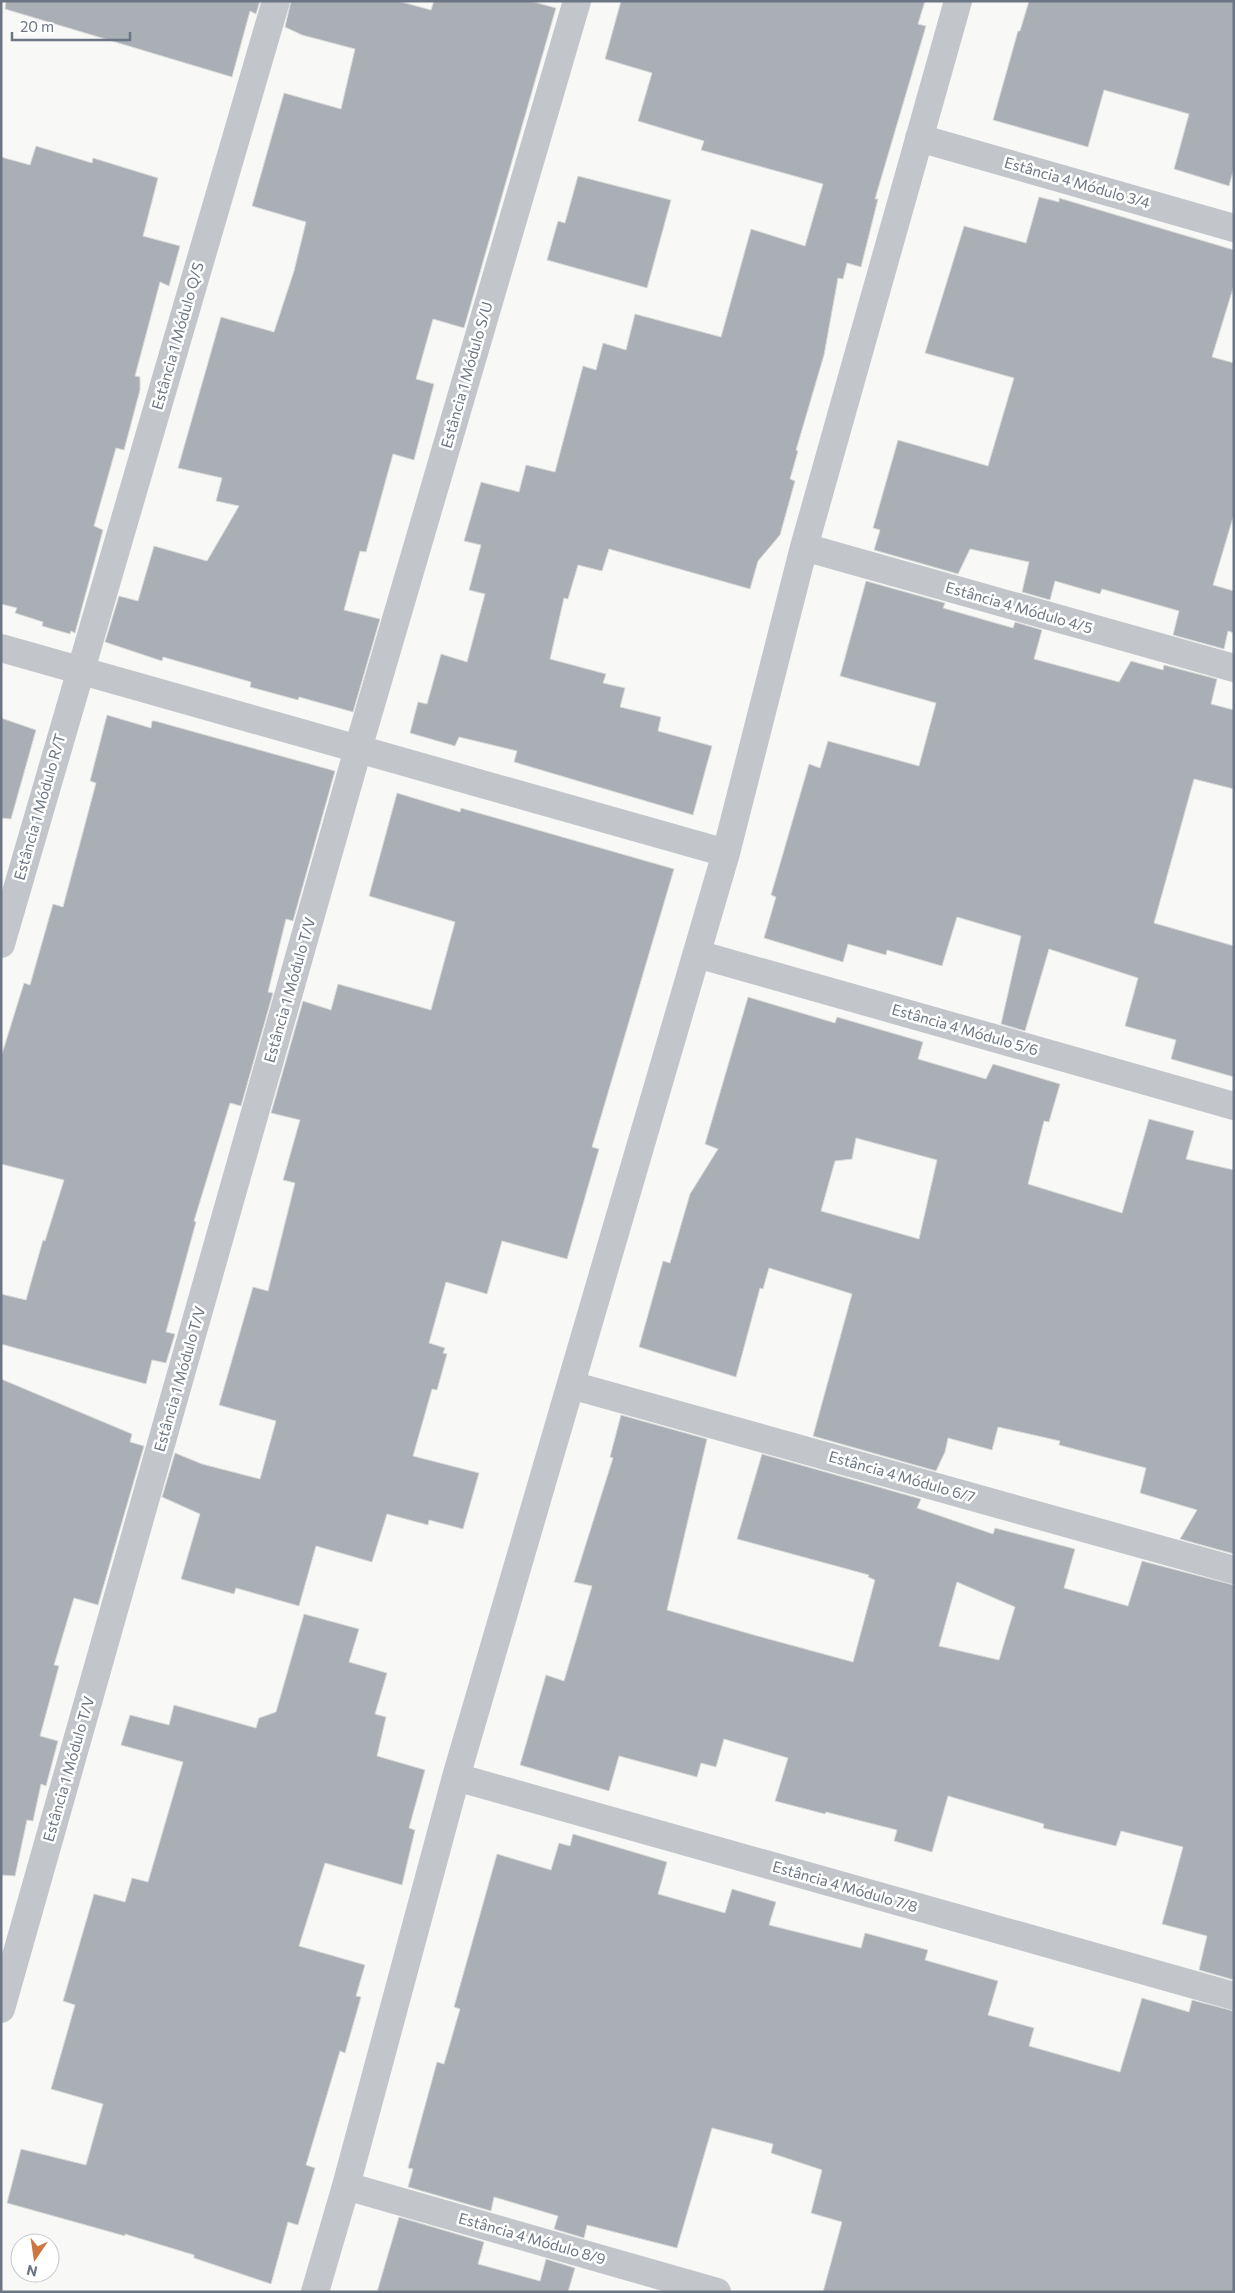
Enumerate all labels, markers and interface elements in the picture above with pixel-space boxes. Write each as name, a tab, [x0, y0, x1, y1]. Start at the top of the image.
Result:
scale bar	[12, 10, 130, 42]
text: 20 m	[20, 17, 54, 35]
street label: Estância 4 Módulo 3/4	[1002, 153, 1152, 211]
street label: Estância 1 Módulo Q/S	[147, 260, 207, 412]
street label: Estância 1 Módulo S/U	[436, 299, 496, 450]
street label: Estância 4 Módulo 4/5	[944, 577, 1095, 637]
street label: Estância 1 Módulo R/T	[9, 731, 69, 882]
street label: Estância 1 Módulo T/V	[260, 915, 318, 1065]
street label: Estância 4 Módulo 5/6	[890, 999, 1041, 1059]
street label: Estância 1 Módulo T/V	[150, 1304, 208, 1454]
street label: Estância 4 Módulo 6/7	[827, 1447, 978, 1506]
street label: Estância 1 Módulo T/V	[39, 1694, 97, 1844]
street label: Estância 4 Módulo 7/8	[771, 1857, 920, 1915]
street label: Estância 4 Módulo 8/9	[457, 2208, 608, 2268]
north arrow	[10, 2233, 60, 2283]
text: N	[25, 2262, 39, 2281]

